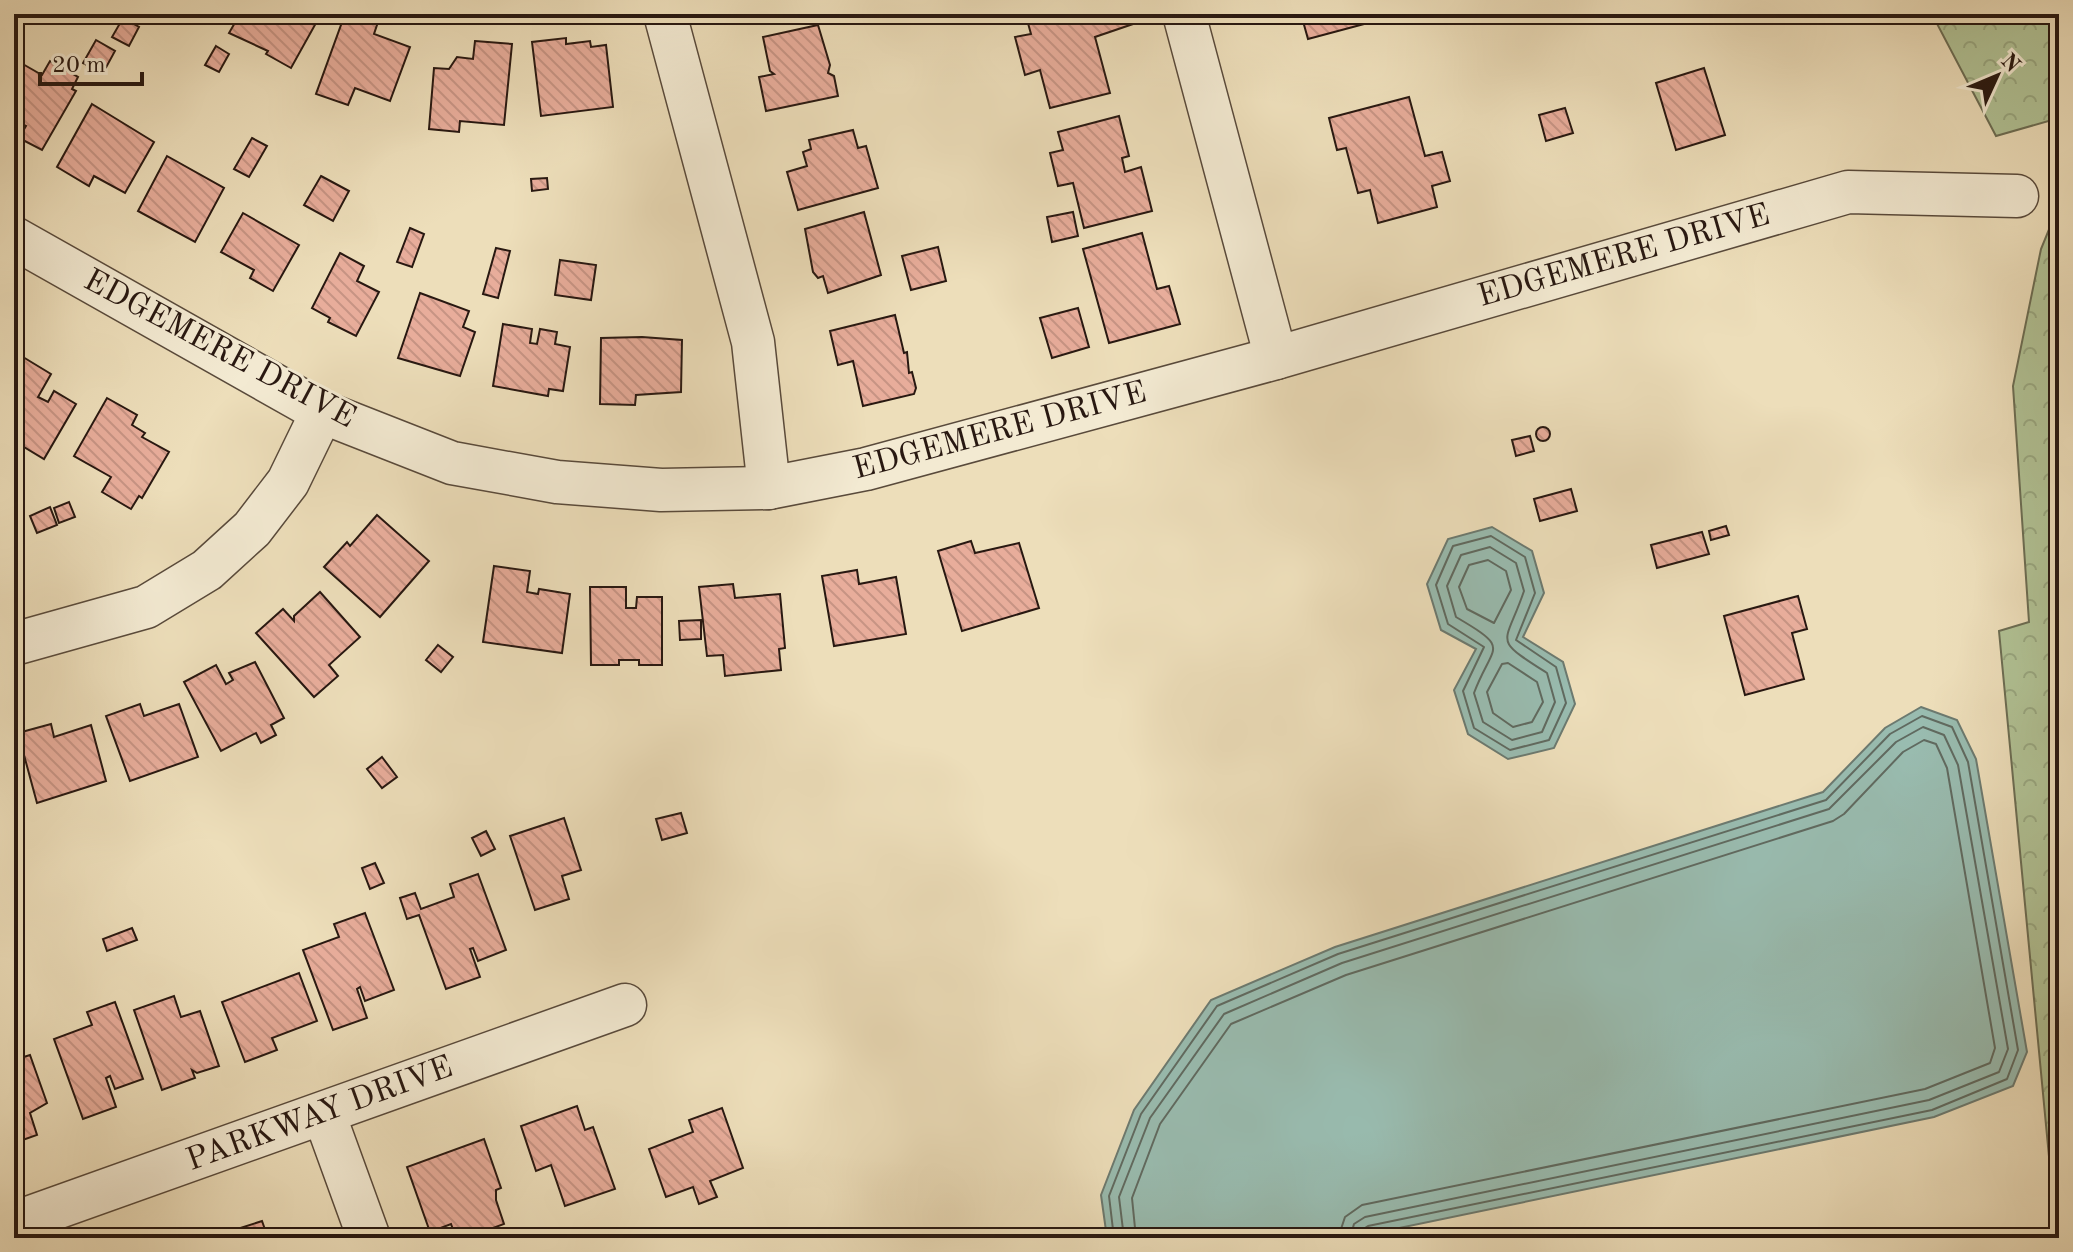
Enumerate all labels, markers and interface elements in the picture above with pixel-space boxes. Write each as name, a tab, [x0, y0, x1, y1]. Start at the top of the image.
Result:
scale bar	[40, 36, 142, 86]
north arrow	[1957, 36, 2037, 116]
text: N	[1996, 50, 2024, 77]
text: 20 m	[52, 54, 106, 78]
street label: EDGEMERE DRIVE	[1474, 200, 1774, 314]
street label: EDGEMERE DRIVE	[78, 265, 360, 435]
street label: EDGEMERE DRIVE	[850, 377, 1150, 487]
street label: PARKWAY DRIVE	[183, 1052, 457, 1178]

